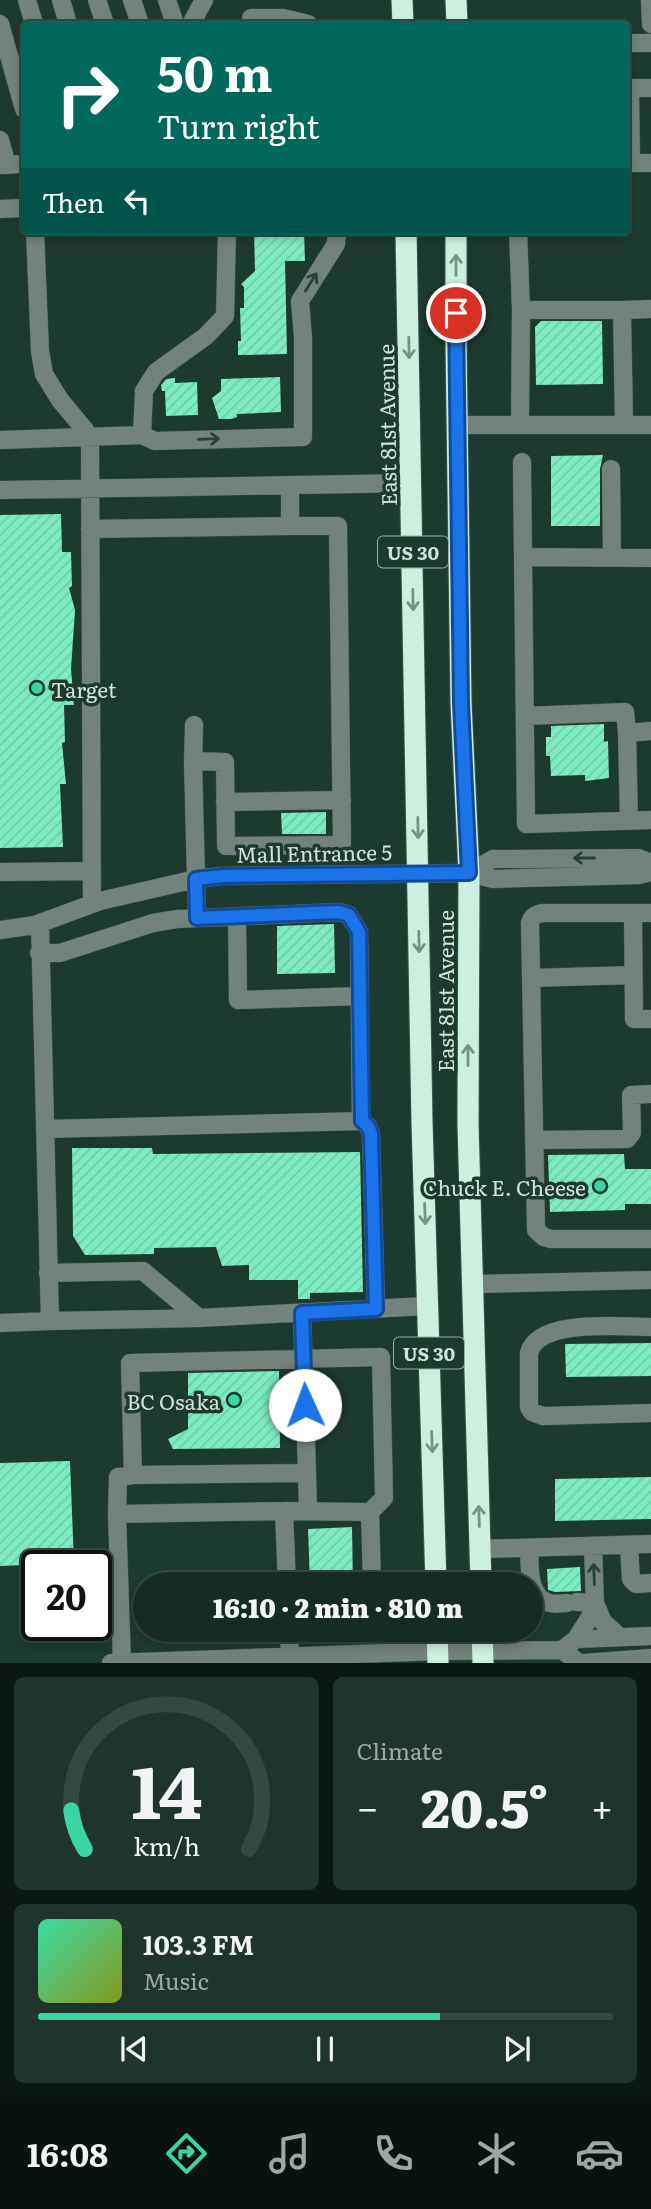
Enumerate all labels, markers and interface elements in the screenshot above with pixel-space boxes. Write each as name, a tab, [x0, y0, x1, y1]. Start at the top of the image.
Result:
text: 50 m	[157, 34, 273, 107]
icon: right	[42, 49, 133, 140]
text: Turn right	[157, 101, 319, 149]
text: Then	[42, 182, 104, 221]
icon: left	[118, 182, 156, 220]
one-way arrow	[449, 253, 463, 276]
one-way arrow	[303, 273, 318, 292]
pin	[426, 283, 486, 343]
icon: arrive	[437, 294, 475, 332]
one-way arrow	[402, 336, 415, 359]
street label: East 81st Avenue	[369, 344, 403, 506]
one-way arrow	[197, 433, 220, 446]
road number: US 30	[378, 537, 448, 568]
one-way arrow	[407, 588, 420, 611]
place label: Target	[51, 673, 117, 704]
marker: Target	[29, 680, 45, 696]
one-way arrow	[411, 816, 424, 839]
street label: Mall Entrance 5	[236, 835, 392, 869]
one-way arrow	[573, 851, 596, 865]
street label: East 81st Avenue	[429, 910, 460, 1072]
one-way arrow	[413, 930, 426, 953]
one-way arrow	[461, 1044, 475, 1067]
place label: Chuck E. Cheese	[423, 1171, 586, 1202]
marker: Chuck E. Cheese	[592, 1178, 608, 1194]
one-way arrow	[418, 1203, 431, 1226]
road number: US 30	[394, 1338, 464, 1368]
position arrow	[268, 1368, 342, 1442]
place label: BC Osaka	[126, 1385, 221, 1416]
marker: BC Osaka	[226, 1392, 242, 1408]
one-way arrow	[425, 1430, 438, 1453]
one-way arrow	[472, 1504, 486, 1527]
speed limit sign: 20	[21, 1550, 112, 1641]
one-way arrow	[588, 1563, 601, 1586]
text: 16:10 · 2 min · 810 m	[213, 1587, 463, 1626]
text: Climate	[357, 1733, 443, 1767]
text: 14	[131, 1734, 202, 1842]
text: 20.5°	[421, 1767, 548, 1844]
text: −	[357, 1777, 379, 1834]
text: +	[591, 1777, 613, 1834]
text: km/h	[133, 1827, 200, 1864]
text: 103.3 FM	[143, 1924, 254, 1963]
text: Music	[143, 1963, 209, 1997]
icon: previous	[115, 2030, 153, 2068]
icon: pause	[306, 2030, 344, 2068]
icon: next	[498, 2030, 536, 2068]
text: 16:08	[27, 2129, 108, 2177]
icon: directions	[162, 2129, 211, 2178]
icon: music	[265, 2129, 314, 2178]
icon: phone	[369, 2129, 418, 2178]
icon: climate	[472, 2129, 521, 2178]
icon: car	[575, 2129, 624, 2178]

